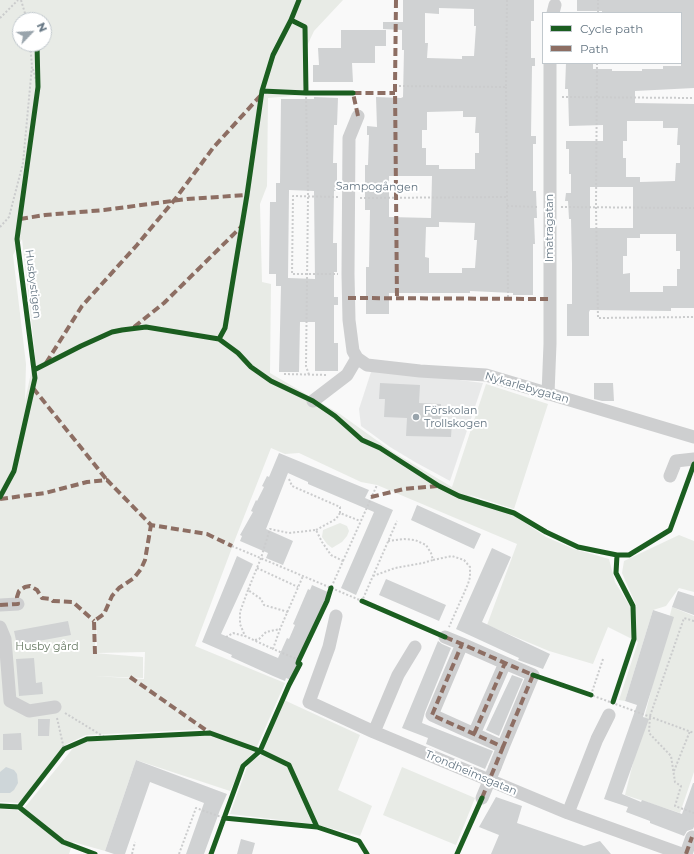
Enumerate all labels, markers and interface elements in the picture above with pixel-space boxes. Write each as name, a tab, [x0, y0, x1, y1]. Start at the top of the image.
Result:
north arrow	[12, 12, 52, 52]
legend	[542, 12, 682, 64]
text: N	[34, 20, 50, 34]
text: Cycle path	[580, 21, 643, 36]
text: Path	[580, 41, 609, 56]
street label: Sampogången	[336, 180, 418, 194]
street label: Imatragatan	[543, 194, 557, 262]
street label: Husbystigen	[22, 249, 44, 319]
street label: Nykarlebygatan	[483, 370, 571, 406]
place label: Förskolan Trollskogen	[424, 404, 487, 430]
marker: Förskolan Trollskogen	[411, 412, 421, 422]
park label: Husby gård	[15, 640, 79, 654]
street label: Trondheimsgatan	[423, 748, 519, 798]

